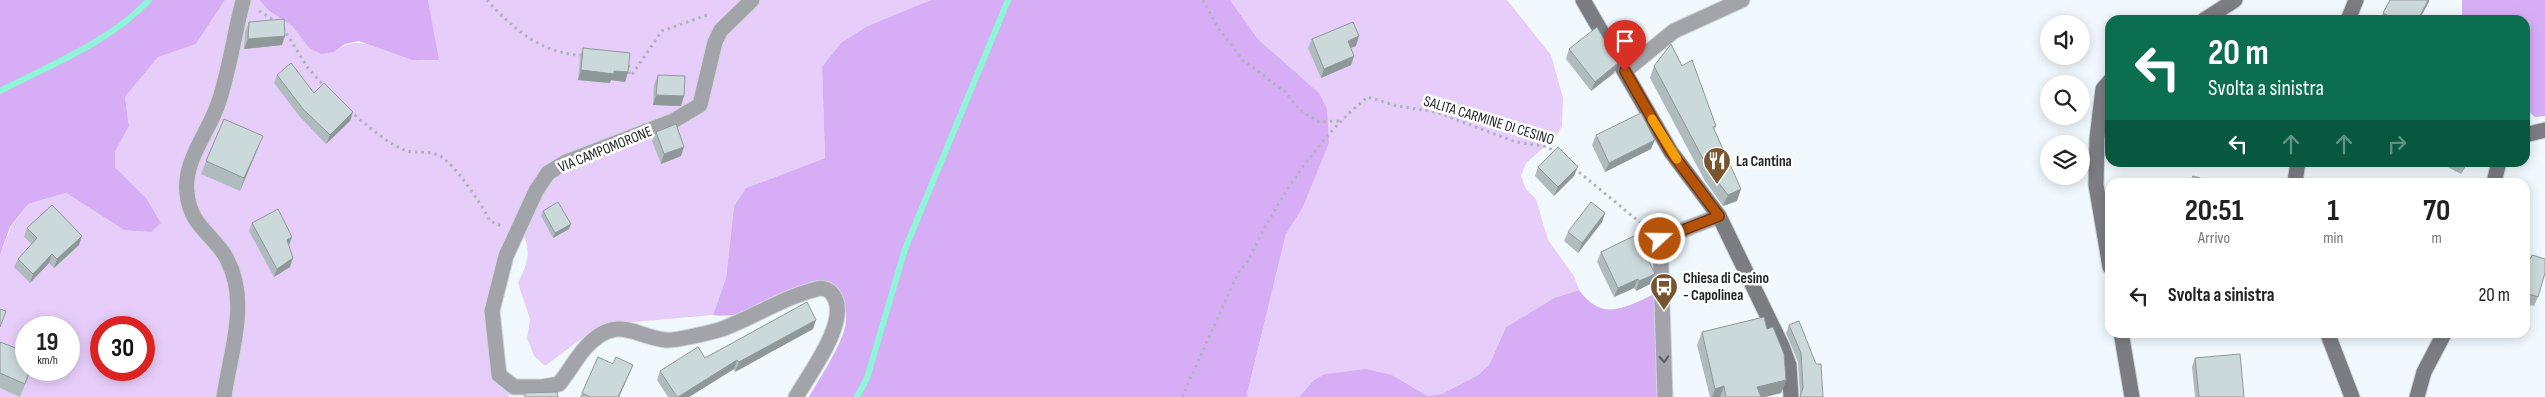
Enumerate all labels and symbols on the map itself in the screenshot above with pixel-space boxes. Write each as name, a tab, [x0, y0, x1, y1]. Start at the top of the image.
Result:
pin	[1604, 20, 1646, 71]
street label: SALITA CARMINE DI CESINO	[1421, 92, 1556, 149]
street label: VIA CAMPOMORONE	[556, 122, 655, 177]
restaurant icon: La Cantina	[1702, 146, 1732, 185]
place label: La Cantina	[1736, 152, 1792, 171]
position arrow	[1633, 212, 1685, 264]
place label: Chiesa di Cesino - Capolinea	[1683, 269, 1769, 305]
bus stop icon: Chiesa di Cesino - Capolinea	[1649, 272, 1679, 311]
speed limit sign: 30	[90, 316, 155, 381]
one-way arrow	[1658, 355, 1669, 363]

